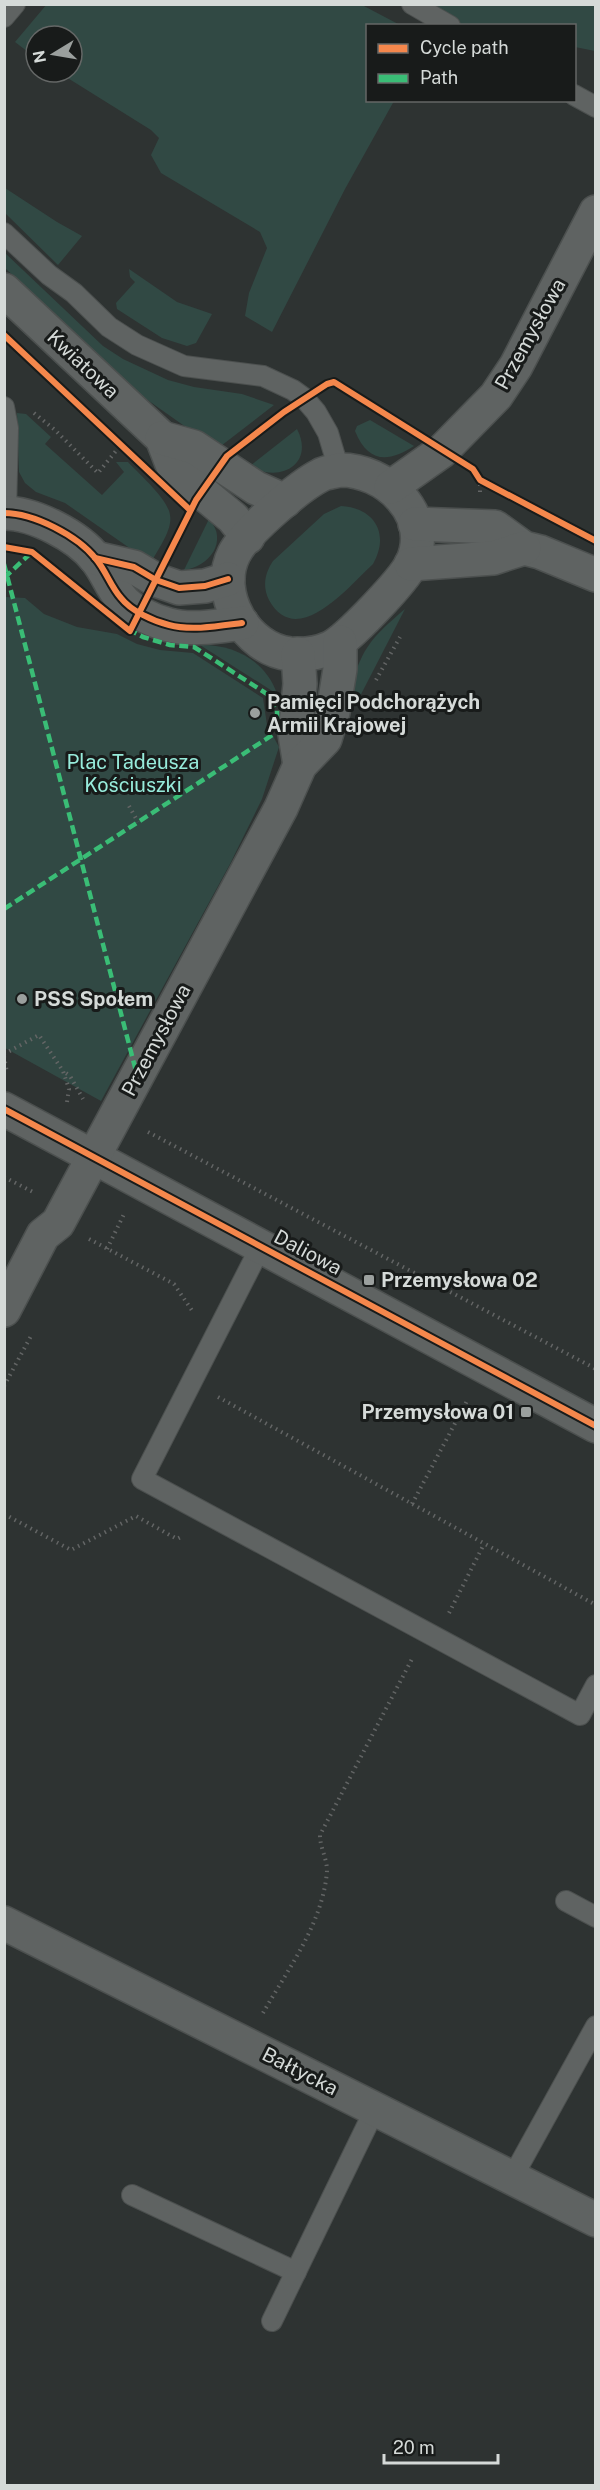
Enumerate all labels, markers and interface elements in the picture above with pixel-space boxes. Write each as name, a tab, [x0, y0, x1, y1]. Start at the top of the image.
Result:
north arrow	[24, 24, 84, 84]
legend	[366, 24, 576, 102]
text: Cycle path	[420, 37, 509, 58]
text: N	[29, 49, 50, 65]
text: Path	[420, 67, 458, 88]
street label: Przemysłowa	[490, 274, 570, 394]
street label: Kwiatowa	[42, 325, 124, 403]
place label: Pamięci Podchorążych Armii Krajowej	[267, 690, 480, 737]
marker: Pamięci Podchorążych Armii Krajowej	[248, 706, 262, 720]
park label: Plac Tadeusza Kościuszki	[67, 750, 199, 797]
street label: Przemysłowa	[116, 980, 196, 1100]
place label: PSS Społem	[34, 987, 153, 1011]
marker: PSS Społem	[15, 992, 29, 1006]
street label: Daliowa	[270, 1224, 346, 1280]
place label: Przemysłowa 02	[381, 1268, 538, 1292]
marker: Przemysłowa 02	[362, 1273, 376, 1287]
place label: Przemysłowa 01	[362, 1400, 514, 1424]
marker: Przemysłowa 01	[519, 1405, 533, 1419]
street label: Bałtycka	[258, 2042, 342, 2100]
scale bar	[384, 2427, 498, 2465]
text: 20 m	[393, 2437, 435, 2458]

